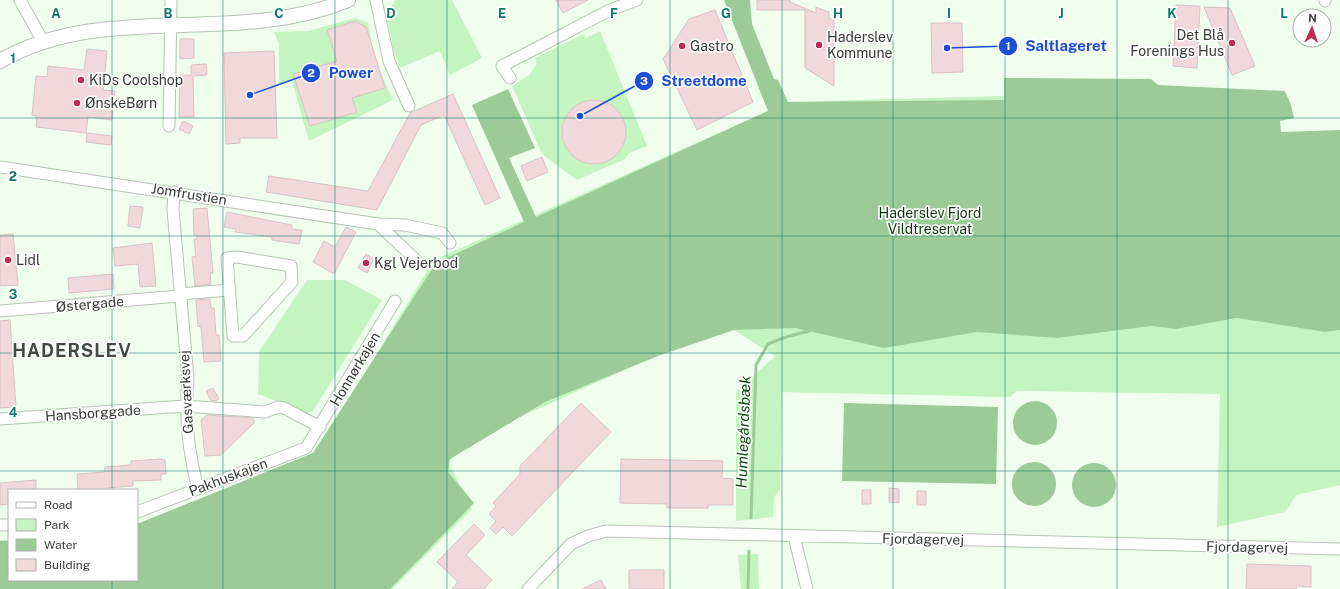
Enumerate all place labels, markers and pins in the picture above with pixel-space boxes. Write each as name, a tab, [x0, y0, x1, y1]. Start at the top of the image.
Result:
place label: Det Blå Forenings Hus	[1130, 27, 1224, 59]
place label: Haderslev Kommune	[827, 29, 893, 61]
callout: Saltlageret	[998, 33, 1115, 60]
place label: Gastro	[690, 38, 734, 54]
marker: Det Blå Forenings Hus	[1227, 38, 1237, 48]
marker: Haderslev Kommune	[814, 40, 824, 50]
marker: Gastro	[677, 41, 687, 51]
callout: Power	[301, 59, 382, 86]
callout: Streetdome	[634, 67, 755, 94]
place label: KiDs Coolshop	[89, 72, 183, 88]
marker: KiDs Coolshop	[76, 75, 86, 85]
place label: ØnskeBørn	[85, 95, 157, 111]
marker: ØnskeBørn	[72, 98, 82, 108]
place label: Lidl	[16, 252, 40, 268]
marker: Lidl	[3, 255, 13, 265]
place label: Kgl Vejerbod	[374, 255, 458, 271]
marker: Kgl Vejerbod	[361, 258, 371, 268]

